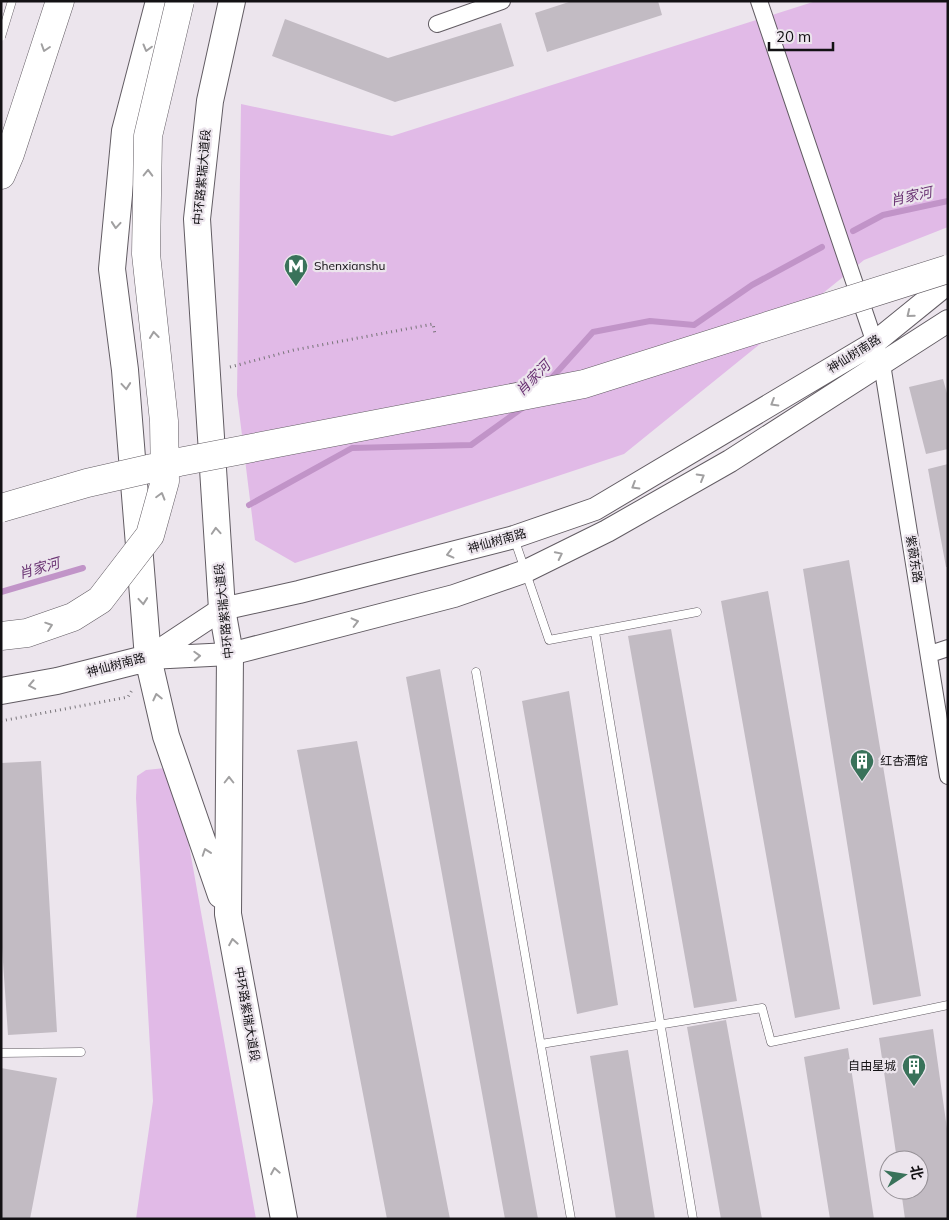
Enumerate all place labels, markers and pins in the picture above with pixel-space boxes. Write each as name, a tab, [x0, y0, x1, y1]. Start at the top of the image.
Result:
metro station icon: Shenxianshu	[283, 253, 309, 287]
place label: Shenxianshu	[314, 258, 386, 273]
building icon: 红杏酒馆	[849, 748, 875, 782]
place label: 红杏酒馆	[880, 753, 928, 768]
building icon: 自由星城	[901, 1053, 927, 1087]
place label: 自由星城	[848, 1058, 896, 1073]

